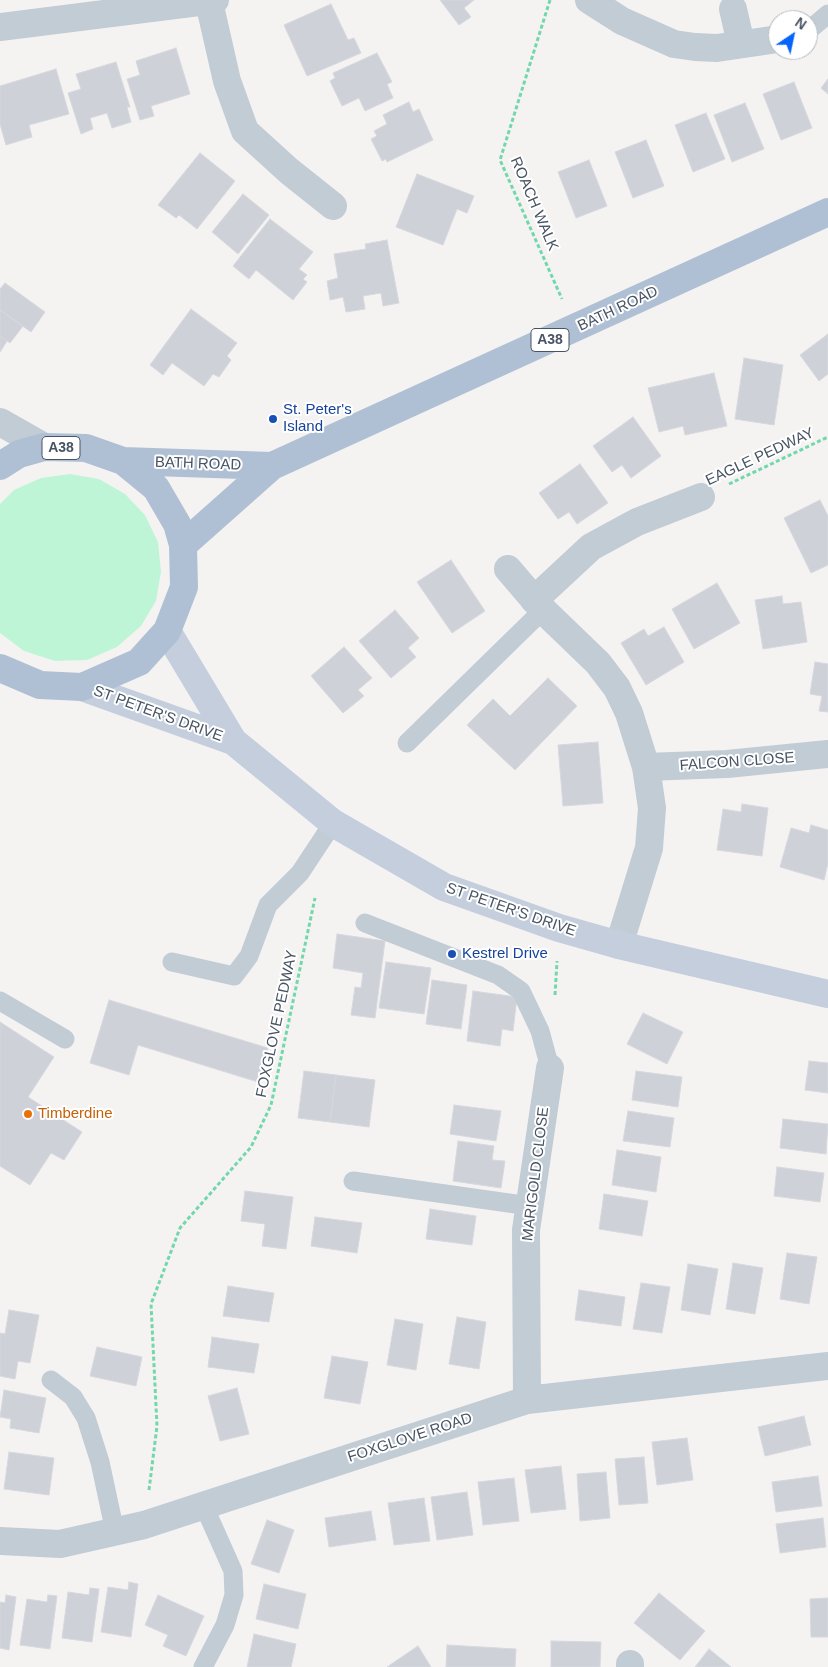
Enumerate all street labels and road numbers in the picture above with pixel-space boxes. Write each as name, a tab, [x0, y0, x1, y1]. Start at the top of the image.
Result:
street label: ROACH WALK	[506, 154, 562, 254]
street label: BATH ROAD	[575, 283, 661, 335]
road number: A38	[531, 328, 569, 352]
street label: EAGLE PEDWAY	[703, 424, 817, 490]
road number: A38	[42, 436, 80, 459]
street label: BATH ROAD	[155, 453, 241, 475]
street label: ST PETER'S DRIVE	[91, 682, 225, 746]
street label: FALCON CLOSE	[679, 749, 795, 775]
street label: ST PETER'S DRIVE	[444, 879, 578, 941]
street label: FOXGLOVE PEDWAY	[253, 949, 301, 1099]
street label: MARIGOLD CLOSE	[519, 1106, 553, 1242]
street label: FOXGLOVE ROAD	[345, 1409, 475, 1467]

